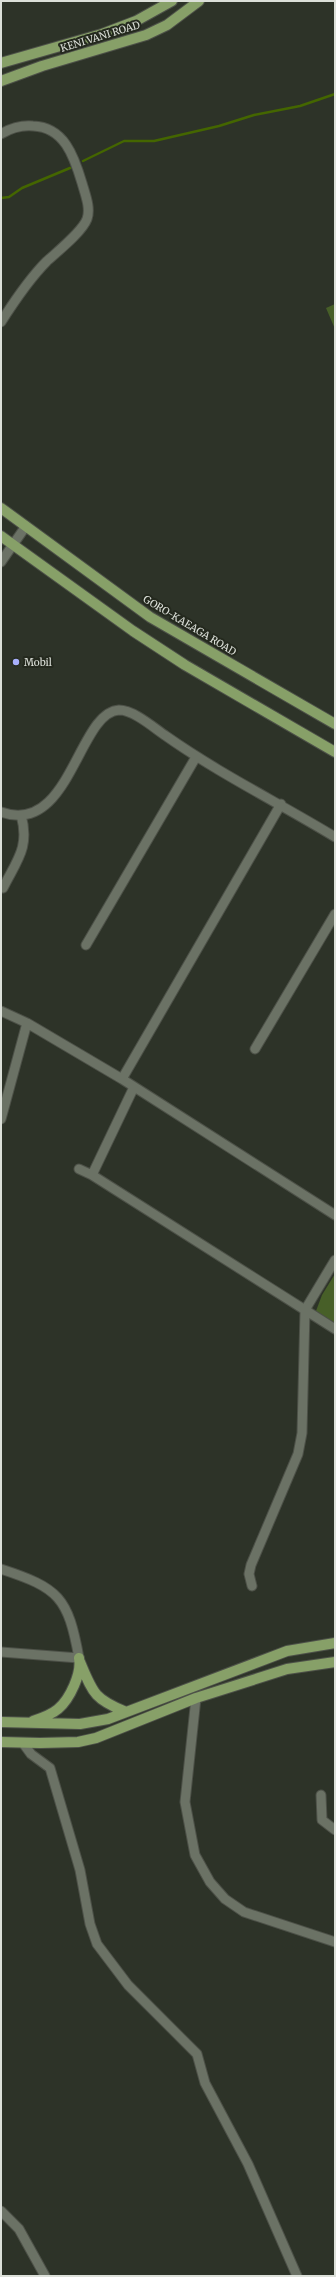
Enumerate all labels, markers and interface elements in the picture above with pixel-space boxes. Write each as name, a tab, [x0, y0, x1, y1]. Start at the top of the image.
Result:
street label: KENI VANI ROAD	[59, 18, 142, 55]
street label: GORO-KAEAGA ROAD	[141, 592, 239, 659]
place label: Mobil	[24, 656, 52, 669]
marker: Mobil	[11, 657, 21, 667]

